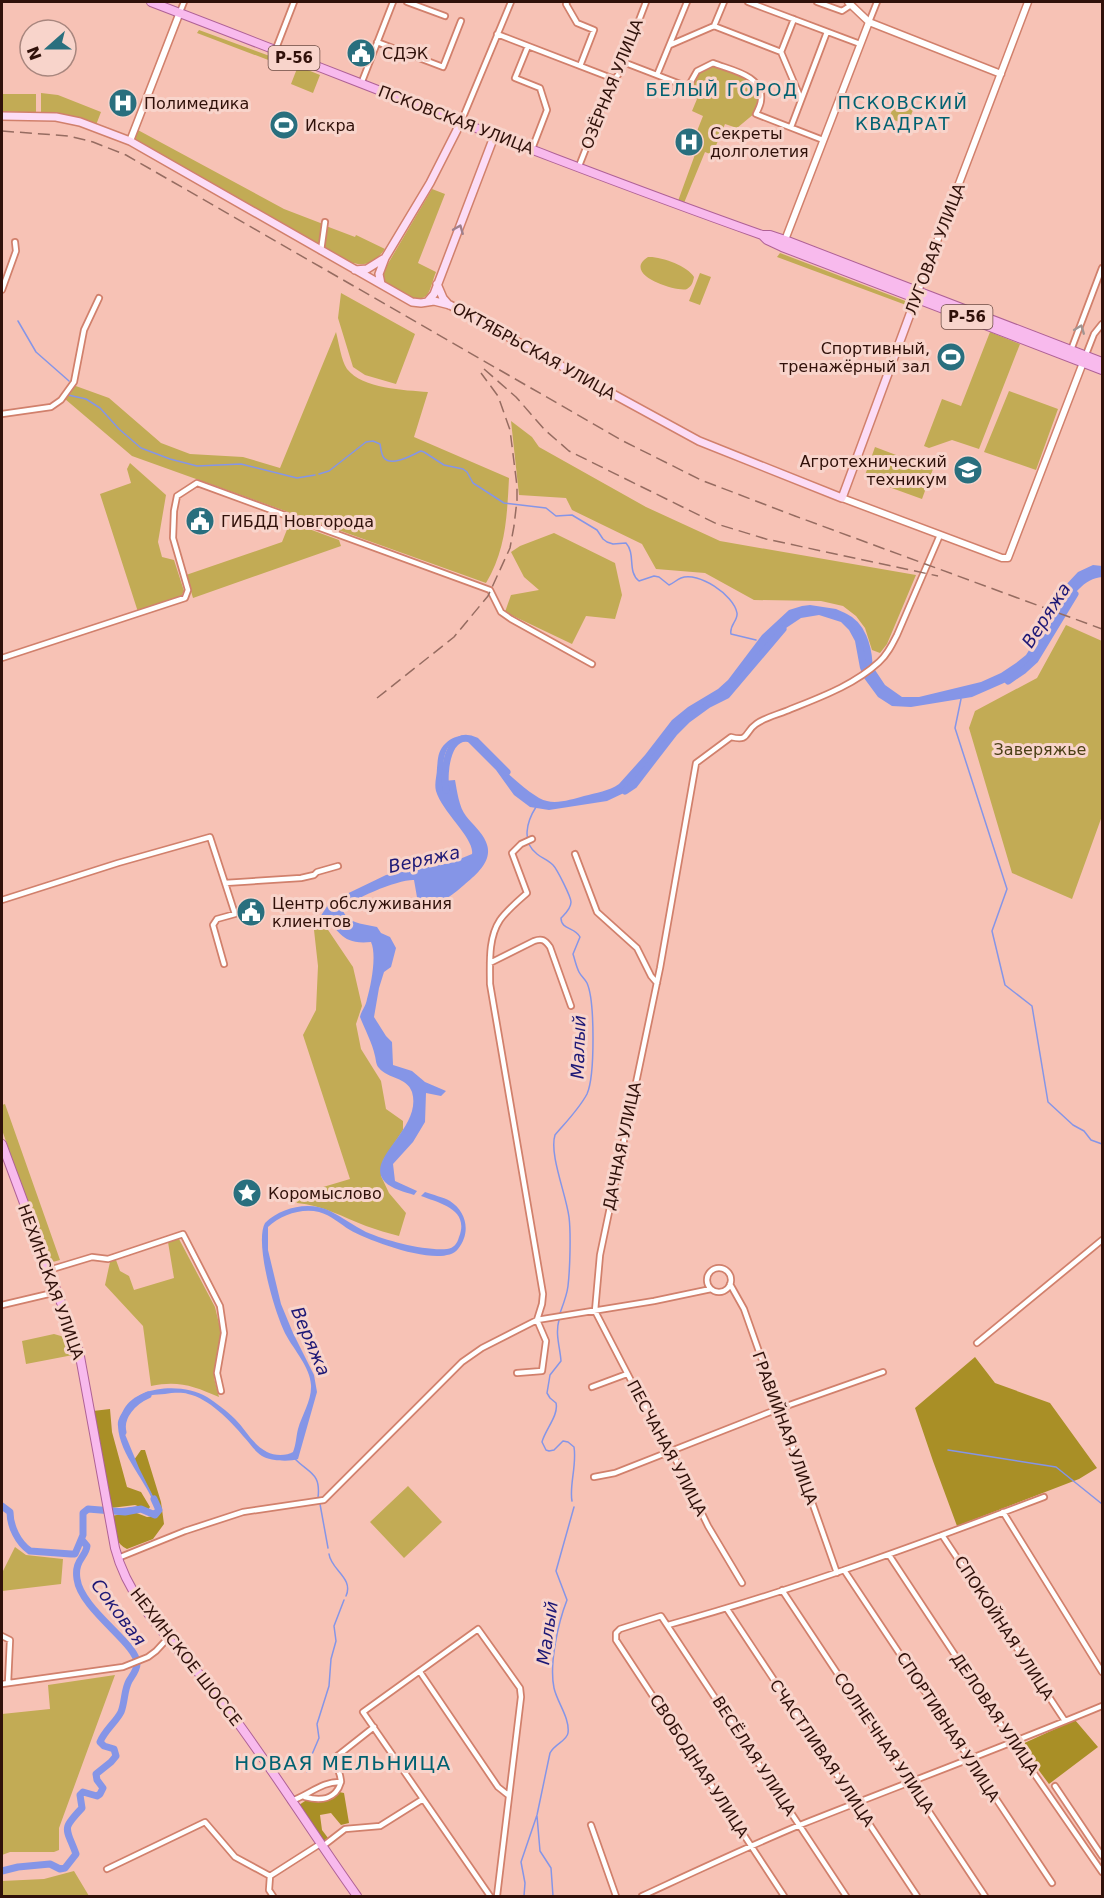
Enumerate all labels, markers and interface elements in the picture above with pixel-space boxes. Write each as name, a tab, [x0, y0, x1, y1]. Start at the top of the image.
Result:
street label: ОЗЁРНАЯ УЛИЦА	[577, 16, 647, 152]
north arrow	[18, 18, 78, 78]
public building icon: СДЭК	[345, 37, 377, 69]
text: N	[23, 44, 46, 63]
place label: СДЭК	[382, 44, 429, 63]
road number: Р-56	[268, 46, 320, 70]
district label: БЕЛЫЙ ГОРОД	[645, 79, 799, 100]
street label: ПСКОВСКАЯ УЛИЦА	[376, 82, 536, 158]
hospital icon: Полимедика	[107, 87, 139, 119]
district label: ПСКОВСКИЙ КВАДРАТ	[837, 92, 969, 134]
place label: Полимедика	[144, 94, 249, 113]
sports icon: Искра	[268, 109, 300, 141]
place label: Искра	[305, 116, 355, 135]
place label: Секреты долголетия	[710, 124, 809, 161]
hospital icon: Секреты долголетия	[673, 126, 705, 158]
street label: ЛУГОВАЯ УЛИЦА	[901, 180, 969, 317]
one-way arrow	[452, 224, 464, 235]
street label: ОКТЯБРЬСКАЯ УЛИЦА	[449, 298, 619, 404]
road number: Р-56	[942, 305, 992, 329]
one-way arrow	[1072, 324, 1085, 334]
place label: Спортивный, тренажёрный зал	[779, 339, 930, 376]
sports icon: Спортивный, тренажёрный зал	[935, 341, 967, 373]
place label: Агротехнический техникум	[800, 452, 947, 489]
school or university icon: Агротехнический техникум	[952, 454, 984, 486]
public building icon: ГИБДД Новгорода	[184, 505, 216, 537]
place label: ГИБДД Новгорода	[221, 512, 374, 531]
water label: Веряжа	[1017, 579, 1075, 651]
park label: Заверяжье	[994, 740, 1086, 759]
water label: Веряжа	[386, 841, 462, 877]
place label: Центр обслуживания клиентов	[272, 894, 452, 931]
public building icon: Центр обслуживания клиентов	[235, 896, 267, 928]
water label: Малый	[566, 1014, 590, 1079]
street label: ДАЧНАЯ УЛИЦА	[599, 1080, 645, 1212]
place icon: Коромыслово	[231, 1177, 263, 1209]
place label: Коромыслово	[268, 1184, 382, 1203]
street label: НЕХИНСКАЯ УЛИЦА	[14, 1202, 88, 1362]
water label: Веряжа	[287, 1303, 335, 1379]
street label: ГРАВИЙНАЯ УЛИЦА	[748, 1349, 822, 1507]
street label: ПЕСЧАНАЯ УЛИЦА	[623, 1377, 711, 1519]
street label: СПОКОЙНАЯ УЛИЦА	[950, 1552, 1058, 1704]
water label: Соковая	[87, 1575, 151, 1650]
street label: НЕХИНСКОЕ ШОССЕ	[126, 1584, 246, 1730]
water label: Малый	[532, 1600, 562, 1666]
street label: СПОРТИВНАЯ УЛИЦА	[893, 1649, 1004, 1805]
street label: ДЕЛОВАЯ УЛИЦА	[947, 1650, 1043, 1778]
street label: СОЛНЕЧНАЯ УЛИЦА	[830, 1669, 938, 1817]
street label: СЧАСТЛИВАЯ УЛИЦА	[766, 1676, 878, 1830]
street label: СВОБОДНАЯ УЛИЦА	[646, 1691, 753, 1841]
street label: ВЕСЁЛАЯ УЛИЦА	[708, 1693, 800, 1819]
district label: НОВАЯ МЕЛЬНИЦА	[234, 1751, 452, 1775]

